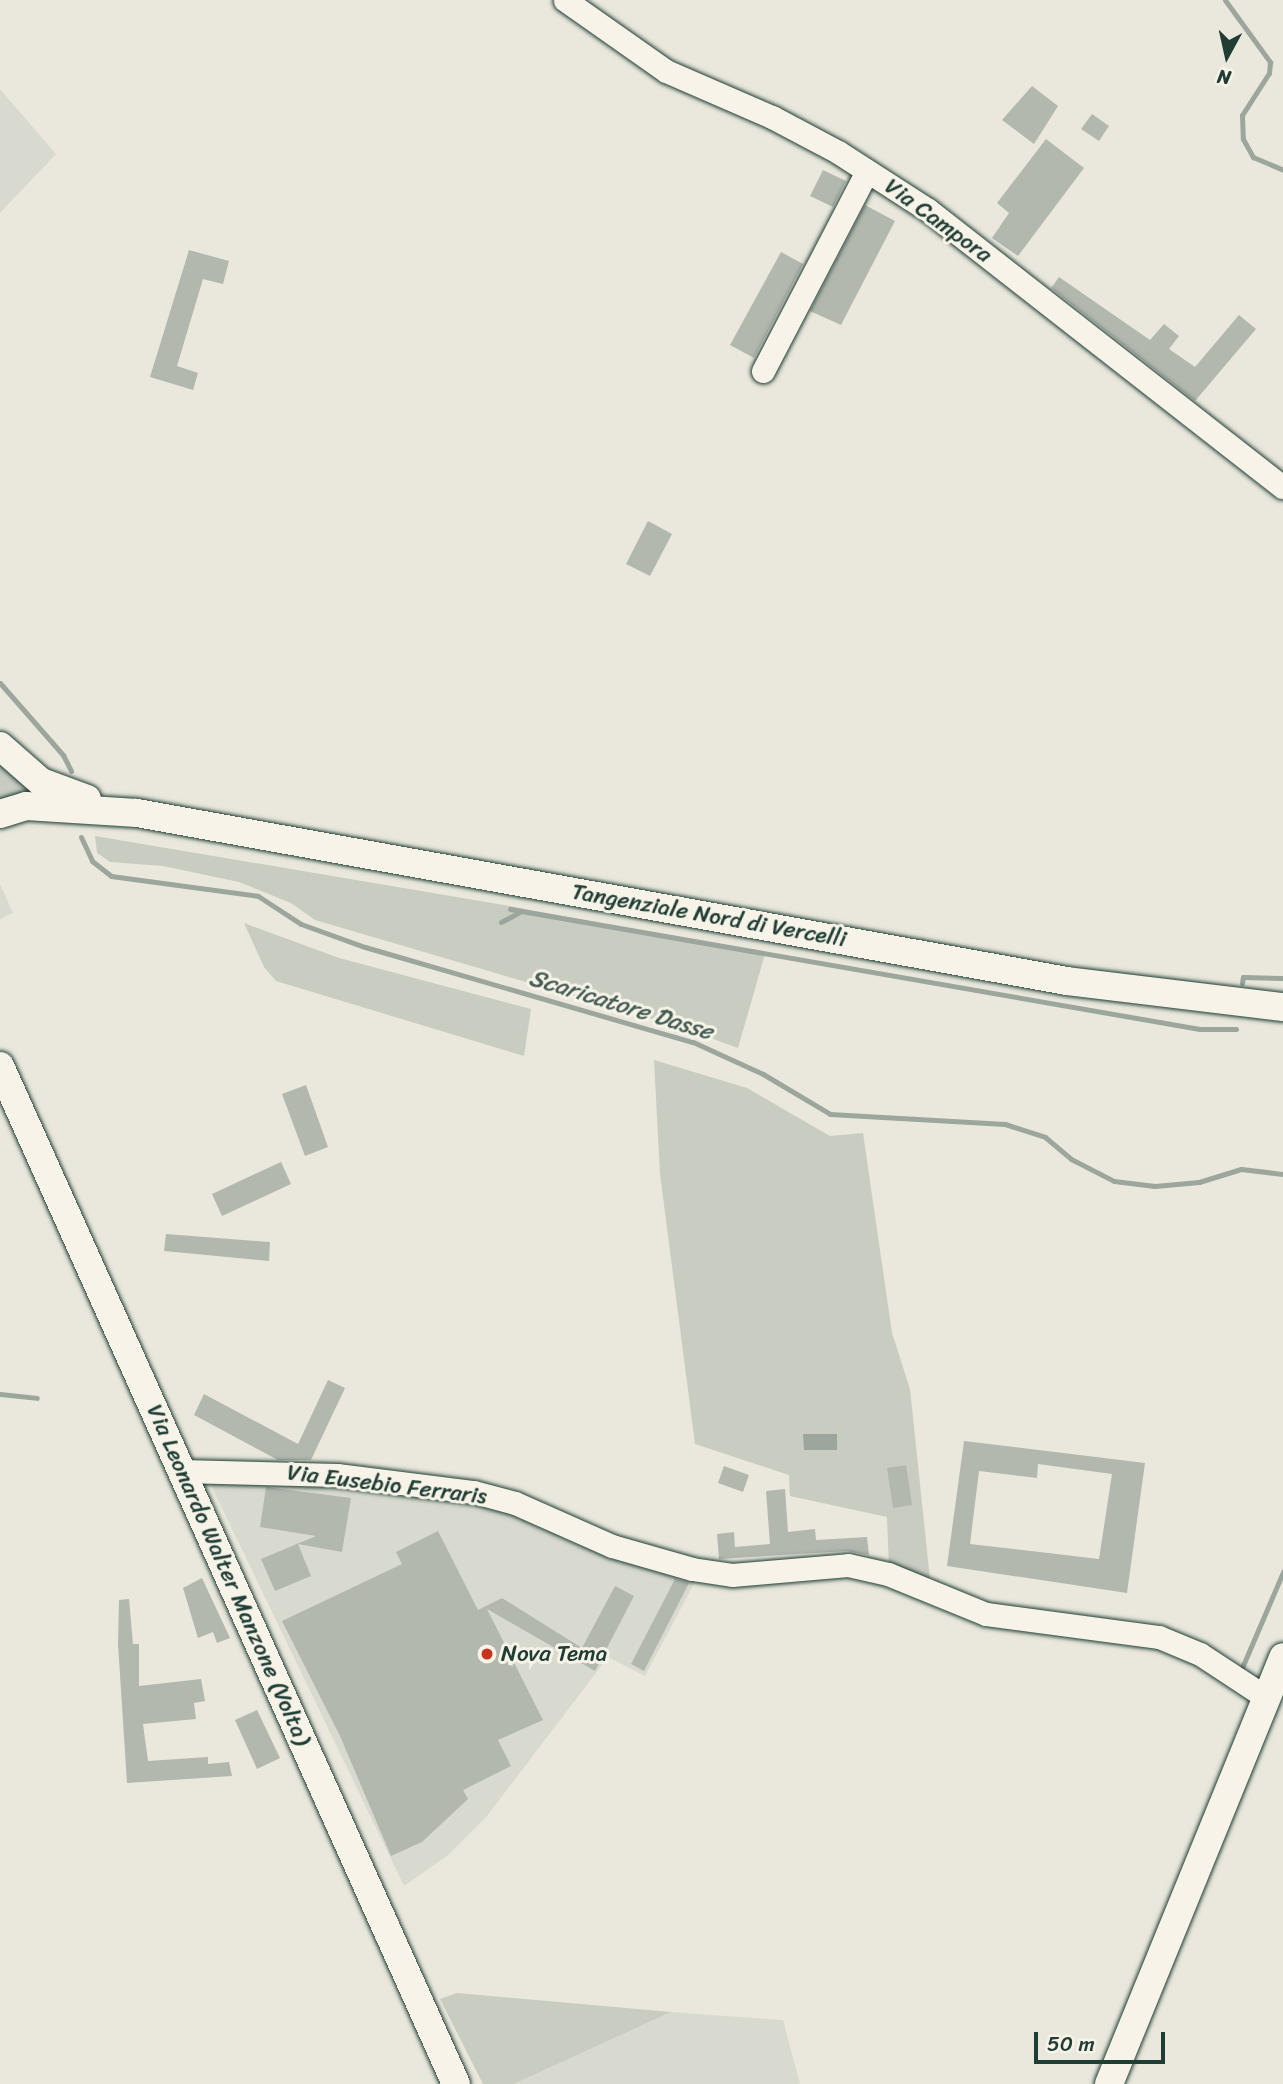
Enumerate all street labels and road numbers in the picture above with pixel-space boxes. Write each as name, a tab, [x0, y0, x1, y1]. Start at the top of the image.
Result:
street label: Via Campora	[879, 173, 997, 269]
street label: Tangenziale Nord di Vercelli	[569, 878, 849, 954]
street label: Via Leonardo Walter Manzone (Volta)	[140, 1400, 316, 1750]
street label: Via Eusebio Ferraris	[285, 1459, 489, 1511]

